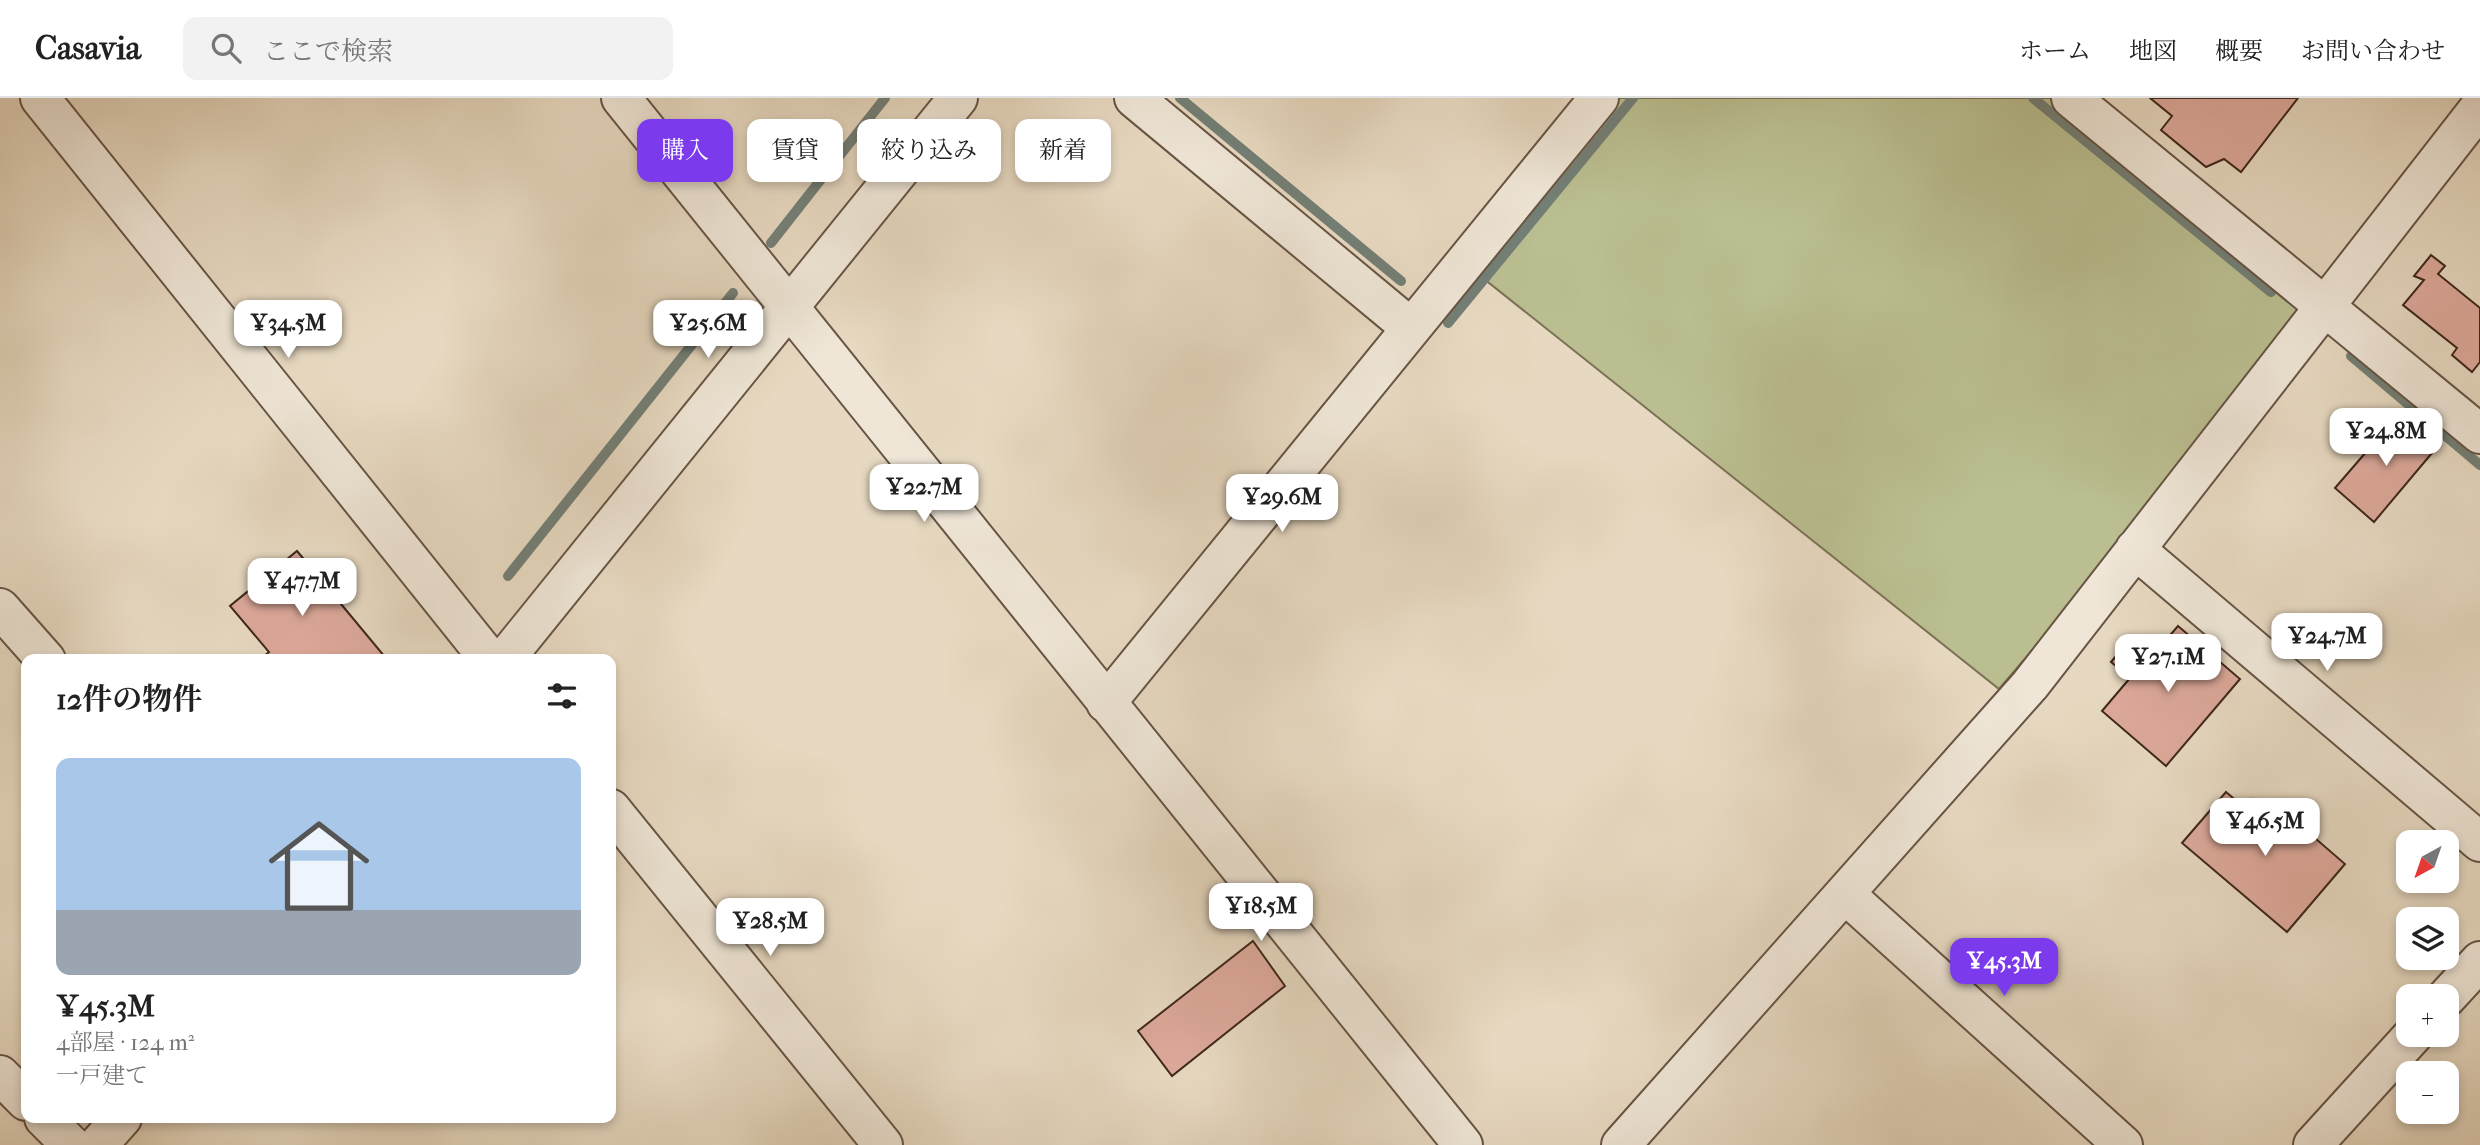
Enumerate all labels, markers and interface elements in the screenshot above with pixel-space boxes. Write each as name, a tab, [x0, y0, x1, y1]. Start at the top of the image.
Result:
search box	[183, 17, 673, 80]
text: Casavia	[35, 29, 141, 68]
icon: search	[207, 29, 245, 67]
text: ここで検索	[263, 36, 393, 67]
text: ホーム	[2019, 37, 2091, 65]
text: 地図	[2129, 37, 2177, 65]
text: 概要	[2215, 37, 2263, 65]
text: お問い合わせ	[2301, 37, 2445, 65]
chip: 購入	[637, 119, 733, 182]
chip: 賃貸	[747, 119, 843, 182]
chip: 絞り込み	[857, 119, 1001, 182]
chip: 新着	[1015, 119, 1111, 182]
pin: ¥34.5M	[231, 300, 345, 360]
pin: ¥25.6M	[651, 300, 765, 360]
text: ¥34.5M	[250, 309, 326, 336]
text: ¥25.6M	[669, 309, 747, 336]
pin: ¥24.8M	[2329, 408, 2443, 468]
text: ¥24.8M	[2346, 417, 2426, 444]
pin: ¥22.7M	[867, 464, 981, 524]
text: ¥22.7M	[886, 473, 962, 500]
pin: ¥29.6M	[1225, 474, 1339, 534]
text: ¥29.6M	[1242, 483, 1322, 510]
pin: ¥47.7M	[245, 559, 359, 618]
text: ¥47.7M	[264, 567, 340, 594]
pin: ¥24.7M	[2270, 614, 2384, 673]
text: ¥24.7M	[2287, 622, 2367, 649]
pin: ¥27.1M	[2111, 634, 2225, 694]
text: ¥27.1M	[2131, 643, 2205, 670]
icon: filters	[543, 677, 581, 715]
text: 12件の物件	[56, 682, 202, 717]
pin: ¥46.5M	[2208, 798, 2322, 858]
icon: home	[256, 803, 382, 929]
text: ¥46.5M	[2226, 807, 2304, 834]
north arrow	[2396, 830, 2459, 892]
map controls	[2396, 830, 2459, 1124]
pin: ¥18.5M	[1204, 884, 1318, 943]
text: ¥18.5M	[1225, 892, 1297, 919]
pin: ¥28.5M	[713, 898, 827, 958]
text: ¥28.5M	[732, 907, 808, 934]
button: layers	[2396, 907, 2459, 970]
pin: ¥45.3M	[1947, 939, 2061, 998]
text: ¥45.3M	[1966, 947, 2042, 974]
button: +	[2396, 984, 2459, 1047]
text: ¥45.3M	[56, 989, 155, 1024]
text: 4部屋 · 124 m²	[56, 1029, 194, 1056]
button: −	[2396, 1061, 2459, 1124]
text: 一戸建て	[56, 1062, 148, 1089]

